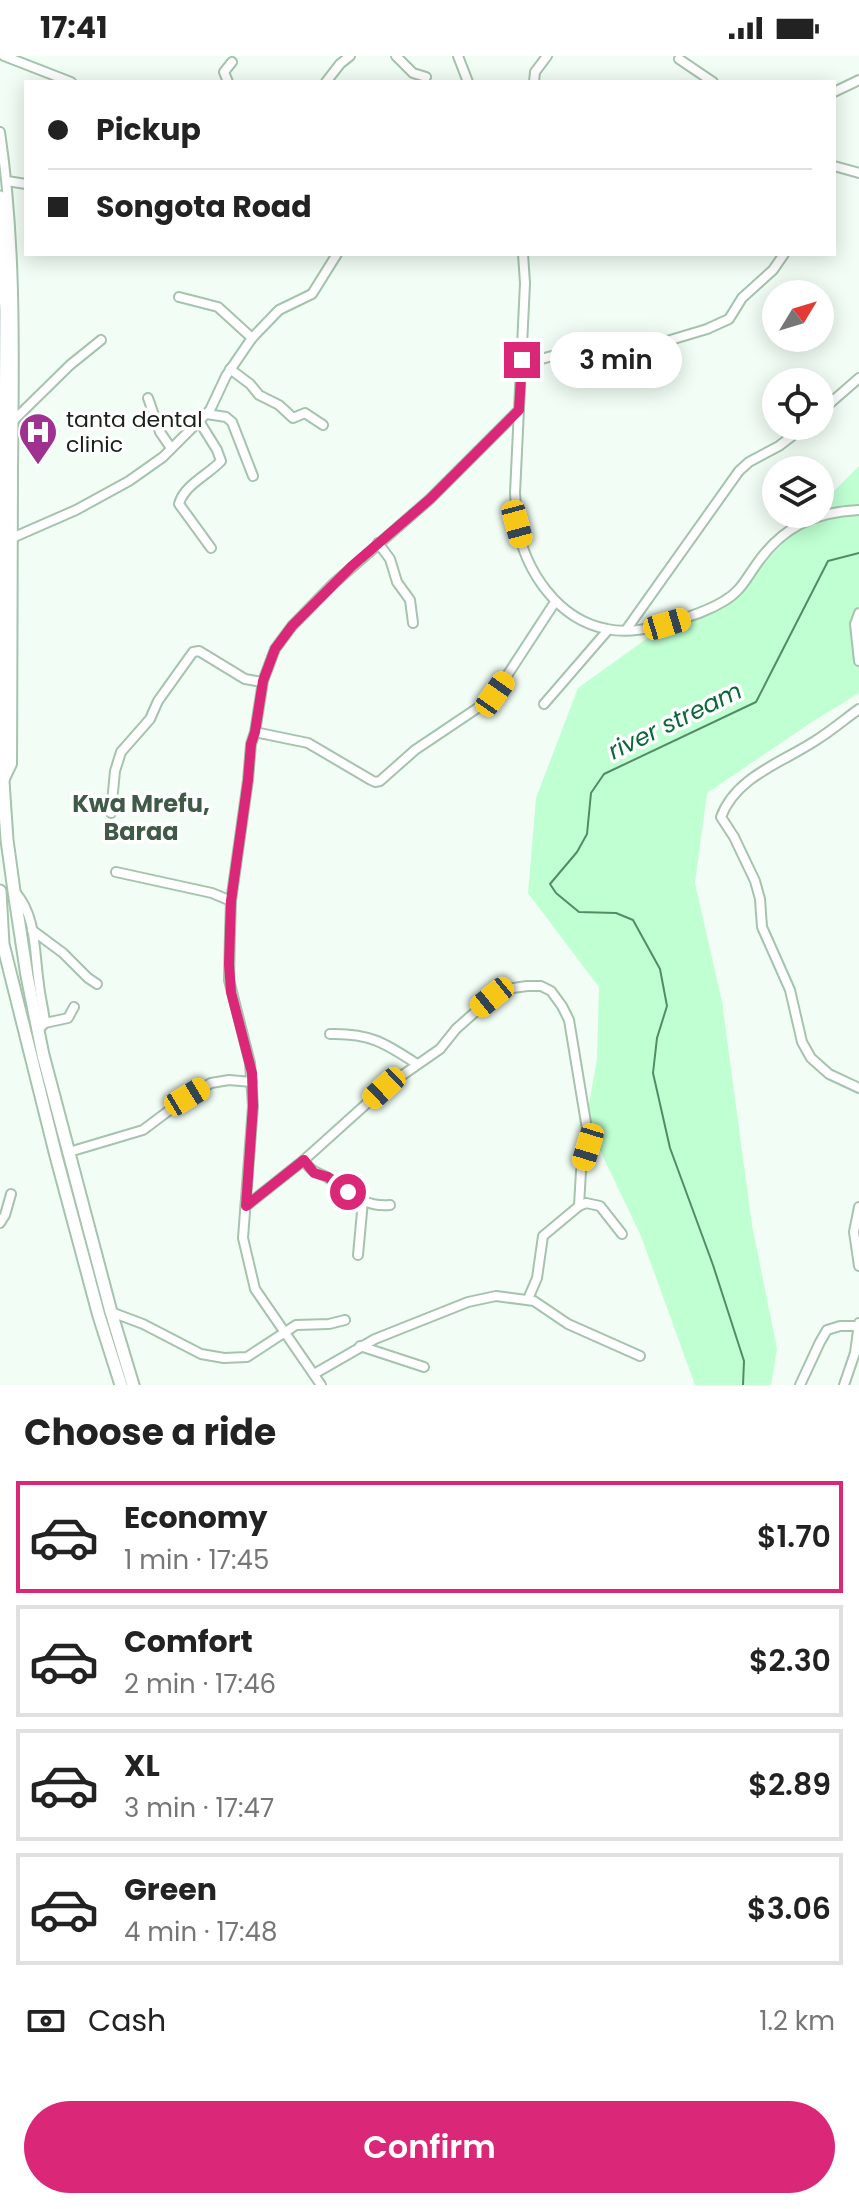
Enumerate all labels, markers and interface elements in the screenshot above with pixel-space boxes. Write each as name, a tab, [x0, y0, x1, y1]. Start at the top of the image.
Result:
text: 17:41	[40, 6, 107, 49]
text: Pickup	[96, 108, 201, 151]
text: Songota Road	[96, 185, 312, 228]
north arrow	[762, 280, 834, 352]
map controls	[762, 280, 834, 528]
callout: 3 min	[550, 332, 682, 388]
route end	[504, 342, 540, 378]
text: 3 min	[579, 342, 653, 378]
button: locate	[762, 368, 834, 440]
place label: tanta dental clinic	[66, 404, 203, 460]
hospital icon: tanta dental clinic	[17, 411, 59, 466]
button: layers	[762, 456, 834, 528]
car	[499, 498, 535, 550]
car	[641, 606, 693, 642]
car	[471, 667, 519, 721]
water label: river stream	[602, 674, 747, 767]
district label: Kwa Mrefu, Baraa	[72, 787, 210, 848]
car	[466, 973, 518, 1021]
car	[358, 1063, 410, 1113]
car	[160, 1074, 214, 1120]
car	[570, 1121, 606, 1173]
route start	[330, 1174, 366, 1210]
text: Choose a ride	[24, 1407, 276, 1458]
text: Economy	[124, 1496, 268, 1539]
icon: car	[28, 1501, 100, 1573]
text: $1.70	[757, 1515, 831, 1558]
text: 1 min · 17:45	[124, 1542, 269, 1578]
text: Comfort	[124, 1620, 253, 1663]
icon: car	[28, 1625, 100, 1697]
text: $2.30	[749, 1639, 831, 1682]
text: 2 min · 17:46	[124, 1666, 276, 1702]
text: XL	[124, 1744, 160, 1787]
icon: car	[28, 1749, 100, 1821]
text: $2.89	[748, 1763, 831, 1806]
text: 3 min · 17:47	[124, 1790, 274, 1826]
text: Green	[124, 1868, 217, 1911]
icon: car	[28, 1873, 100, 1945]
text: $3.06	[747, 1887, 831, 1930]
text: 4 min · 17:48	[124, 1914, 277, 1950]
icon: cash	[24, 1999, 68, 2043]
text: Cash	[88, 1999, 166, 2042]
text: 1.2 km	[759, 2003, 835, 2039]
button: Confirm	[24, 2101, 835, 2193]

